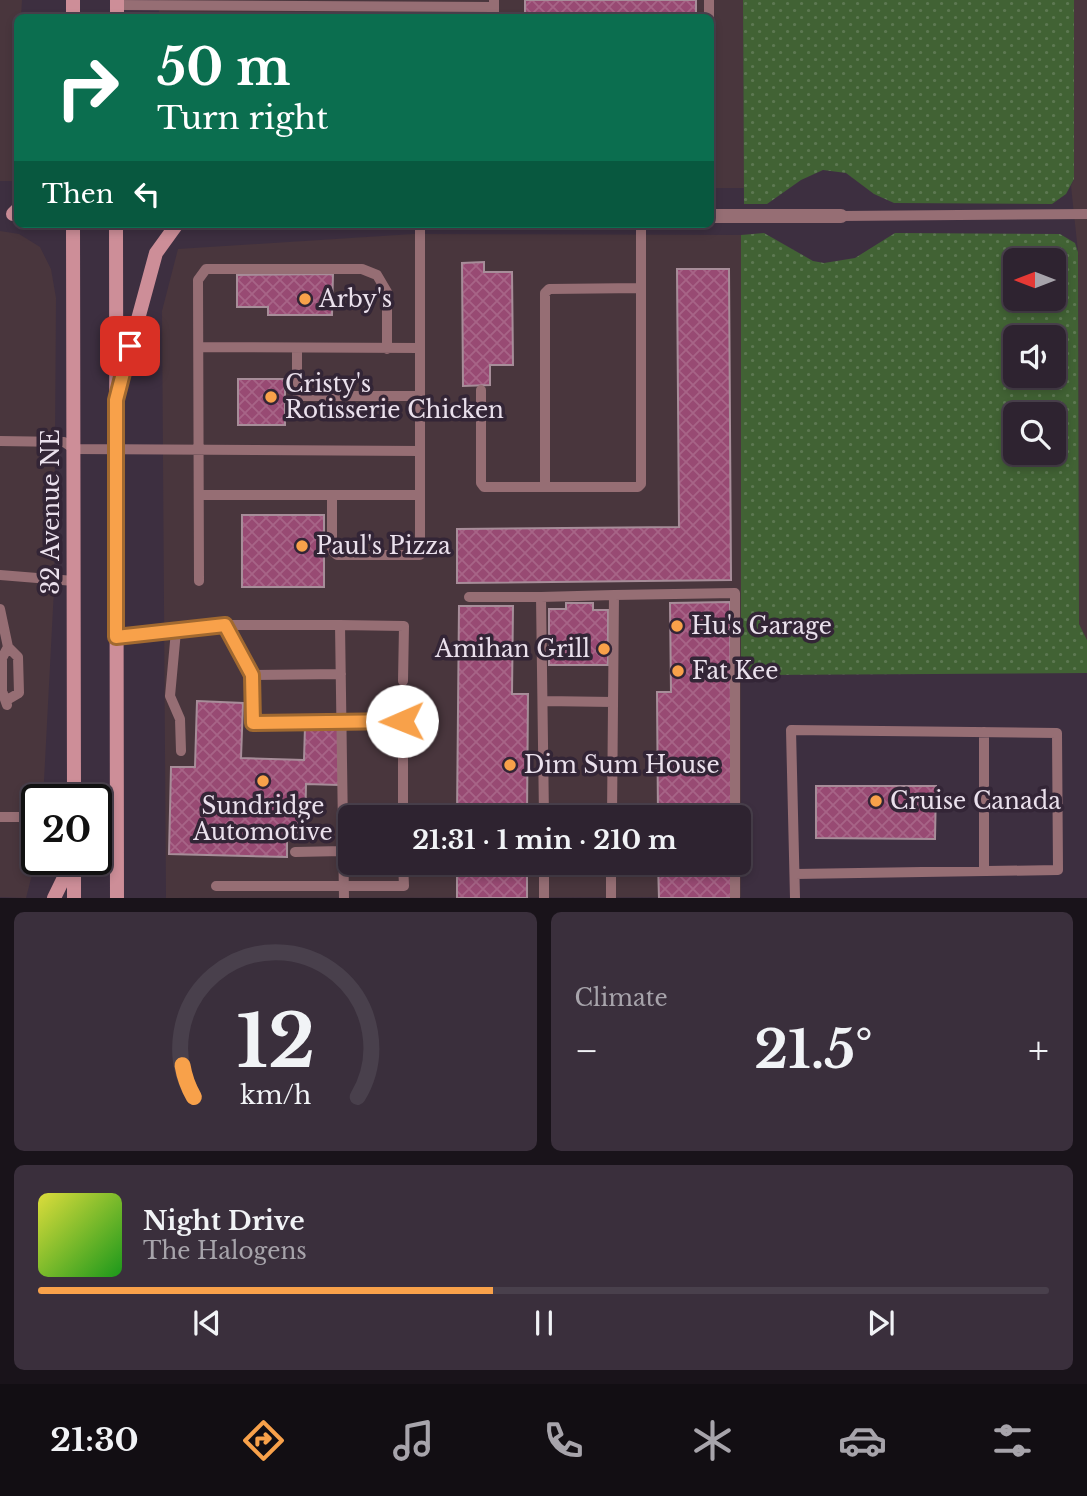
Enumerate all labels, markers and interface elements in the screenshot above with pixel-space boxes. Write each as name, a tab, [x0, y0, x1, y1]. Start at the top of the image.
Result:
text: 50 m	[157, 37, 290, 98]
icon: right	[42, 42, 133, 133]
text: Turn right	[157, 98, 328, 138]
icon: left	[128, 175, 166, 213]
text: Then	[42, 178, 114, 210]
north arrow	[1003, 248, 1066, 312]
map controls	[1003, 248, 1066, 465]
place label: Arby's	[318, 285, 392, 313]
marker: Arby's	[297, 291, 313, 307]
pin	[100, 316, 160, 376]
button: sound	[1003, 325, 1066, 388]
icon: arrive	[111, 327, 149, 365]
place label: Cristy's Rotisserie Chicken	[285, 370, 504, 424]
marker: Cristy's Rotisserie Chicken	[263, 389, 279, 405]
button: search	[1003, 402, 1066, 465]
street label: 32 Avenue NE	[37, 429, 65, 595]
place label: Paul's Pizza	[316, 532, 451, 560]
marker: Paul's Pizza	[294, 538, 310, 554]
place label: Hu's Garage	[691, 612, 832, 640]
marker: Hu's Garage	[669, 618, 685, 634]
place label: Amihan Grill	[434, 635, 590, 663]
marker: Amihan Grill	[596, 641, 612, 657]
place label: Fat Kee	[692, 657, 778, 685]
marker: Fat Kee	[670, 663, 686, 679]
position arrow	[365, 684, 439, 758]
place label: Dim Sum House	[524, 751, 720, 779]
marker: Dim Sum House	[502, 757, 518, 773]
marker: Sundridge Automotive	[255, 773, 271, 789]
speed limit sign: 20	[21, 784, 112, 875]
place label: Cruise Canada	[890, 787, 1061, 815]
place label: Sundridge Automotive	[192, 792, 333, 846]
marker: Cruise Canada	[868, 793, 884, 809]
text: 21:31 · 1 min · 210 m	[412, 824, 677, 856]
text: Climate	[575, 984, 668, 1012]
text: 12	[236, 997, 315, 1088]
text: 21.5°	[754, 1018, 873, 1082]
text: −	[575, 1027, 599, 1074]
text: +	[1028, 1027, 1049, 1074]
text: km/h	[240, 1080, 311, 1111]
text: Night Drive	[143, 1205, 305, 1237]
text: The Halogens	[143, 1237, 307, 1265]
icon: previous	[188, 1304, 226, 1342]
icon: pause	[525, 1304, 563, 1342]
icon: next	[862, 1304, 900, 1342]
icon: directions	[239, 1416, 288, 1465]
icon: music	[389, 1416, 438, 1465]
icon: phone	[539, 1416, 588, 1465]
icon: climate	[688, 1416, 737, 1465]
icon: car	[838, 1416, 887, 1465]
icon: filters	[988, 1416, 1037, 1465]
text: 21:30	[50, 1420, 139, 1460]

